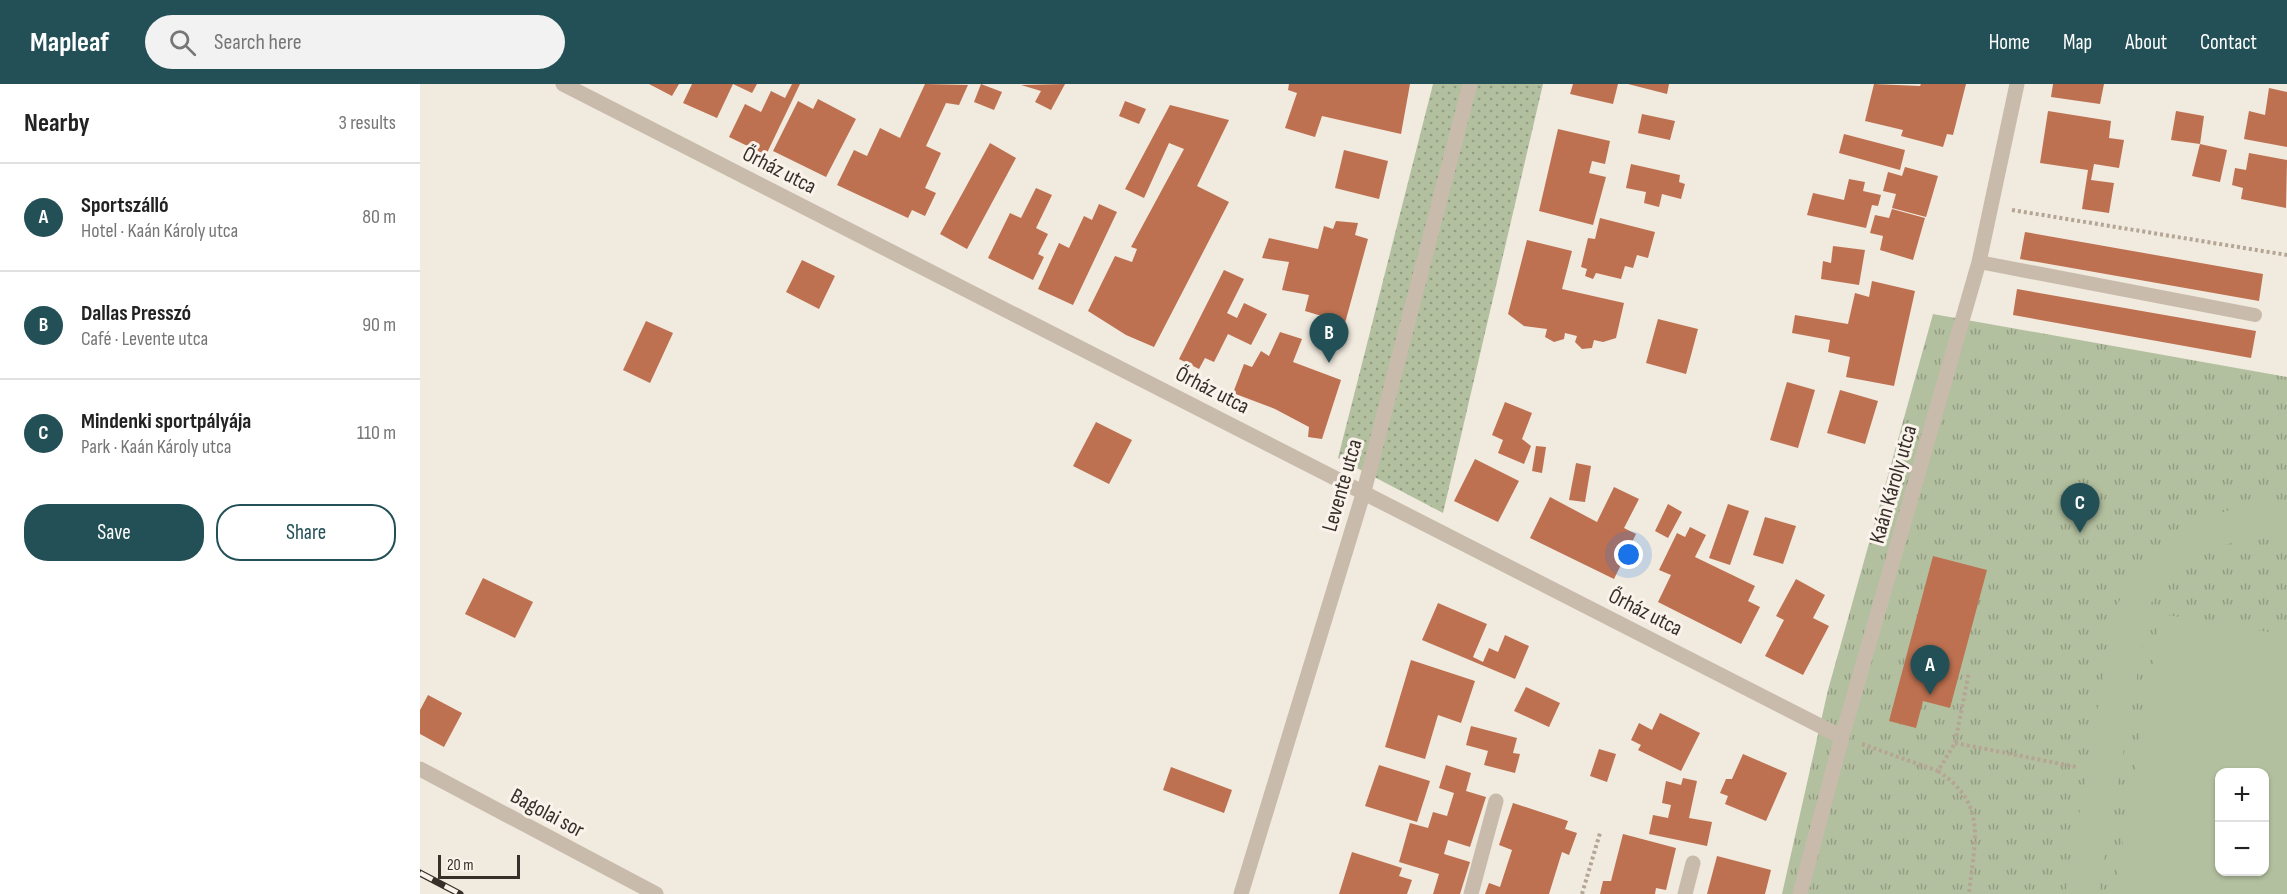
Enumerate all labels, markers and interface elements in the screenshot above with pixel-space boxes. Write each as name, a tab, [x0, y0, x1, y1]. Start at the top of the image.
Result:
search box	[145, 15, 565, 69]
text: Mapleaf	[30, 26, 109, 59]
icon: search	[166, 26, 199, 59]
text: Search here	[214, 29, 302, 56]
text: Home	[1989, 30, 2030, 55]
text: Map	[2063, 30, 2092, 55]
text: About	[2125, 30, 2167, 55]
text: Contact	[2200, 30, 2257, 55]
text: Nearby	[24, 108, 90, 139]
text: 3 results	[339, 111, 396, 135]
street label: Őrház utca	[738, 140, 821, 200]
text: Sportszálló	[81, 192, 169, 219]
text: A	[39, 205, 48, 229]
text: 80 m	[362, 205, 396, 229]
text: Hotel · Kaán Károly utca	[81, 219, 238, 243]
text: Dallas Presszó	[81, 300, 191, 327]
text: B	[39, 313, 48, 337]
text: 90 m	[362, 313, 396, 337]
pin: B	[1310, 314, 1348, 363]
text: Café · Levente utca	[81, 327, 208, 351]
street label: Őrház utca	[1171, 360, 1254, 420]
text: Mindenki sportpályája	[81, 408, 251, 435]
text: C	[38, 421, 49, 445]
text: 110 m	[357, 421, 396, 445]
street label: Kaán Károly utca	[1864, 422, 1923, 547]
text: Park · Kaán Károly utca	[81, 435, 231, 459]
street label: Levente utca	[1316, 436, 1369, 535]
pin: C	[2060, 484, 2100, 533]
button: Save	[24, 504, 204, 561]
button: Share	[216, 504, 396, 561]
your location	[1614, 540, 1643, 569]
street label: Őrház utca	[1604, 582, 1687, 642]
pin: A	[1910, 646, 1950, 695]
map controls	[2215, 768, 2269, 876]
button: +	[2215, 768, 2269, 822]
street label: Bagolai sor	[506, 783, 589, 844]
button: −	[2215, 822, 2269, 876]
scale bar	[438, 852, 520, 880]
text: 20 m	[447, 856, 474, 875]

